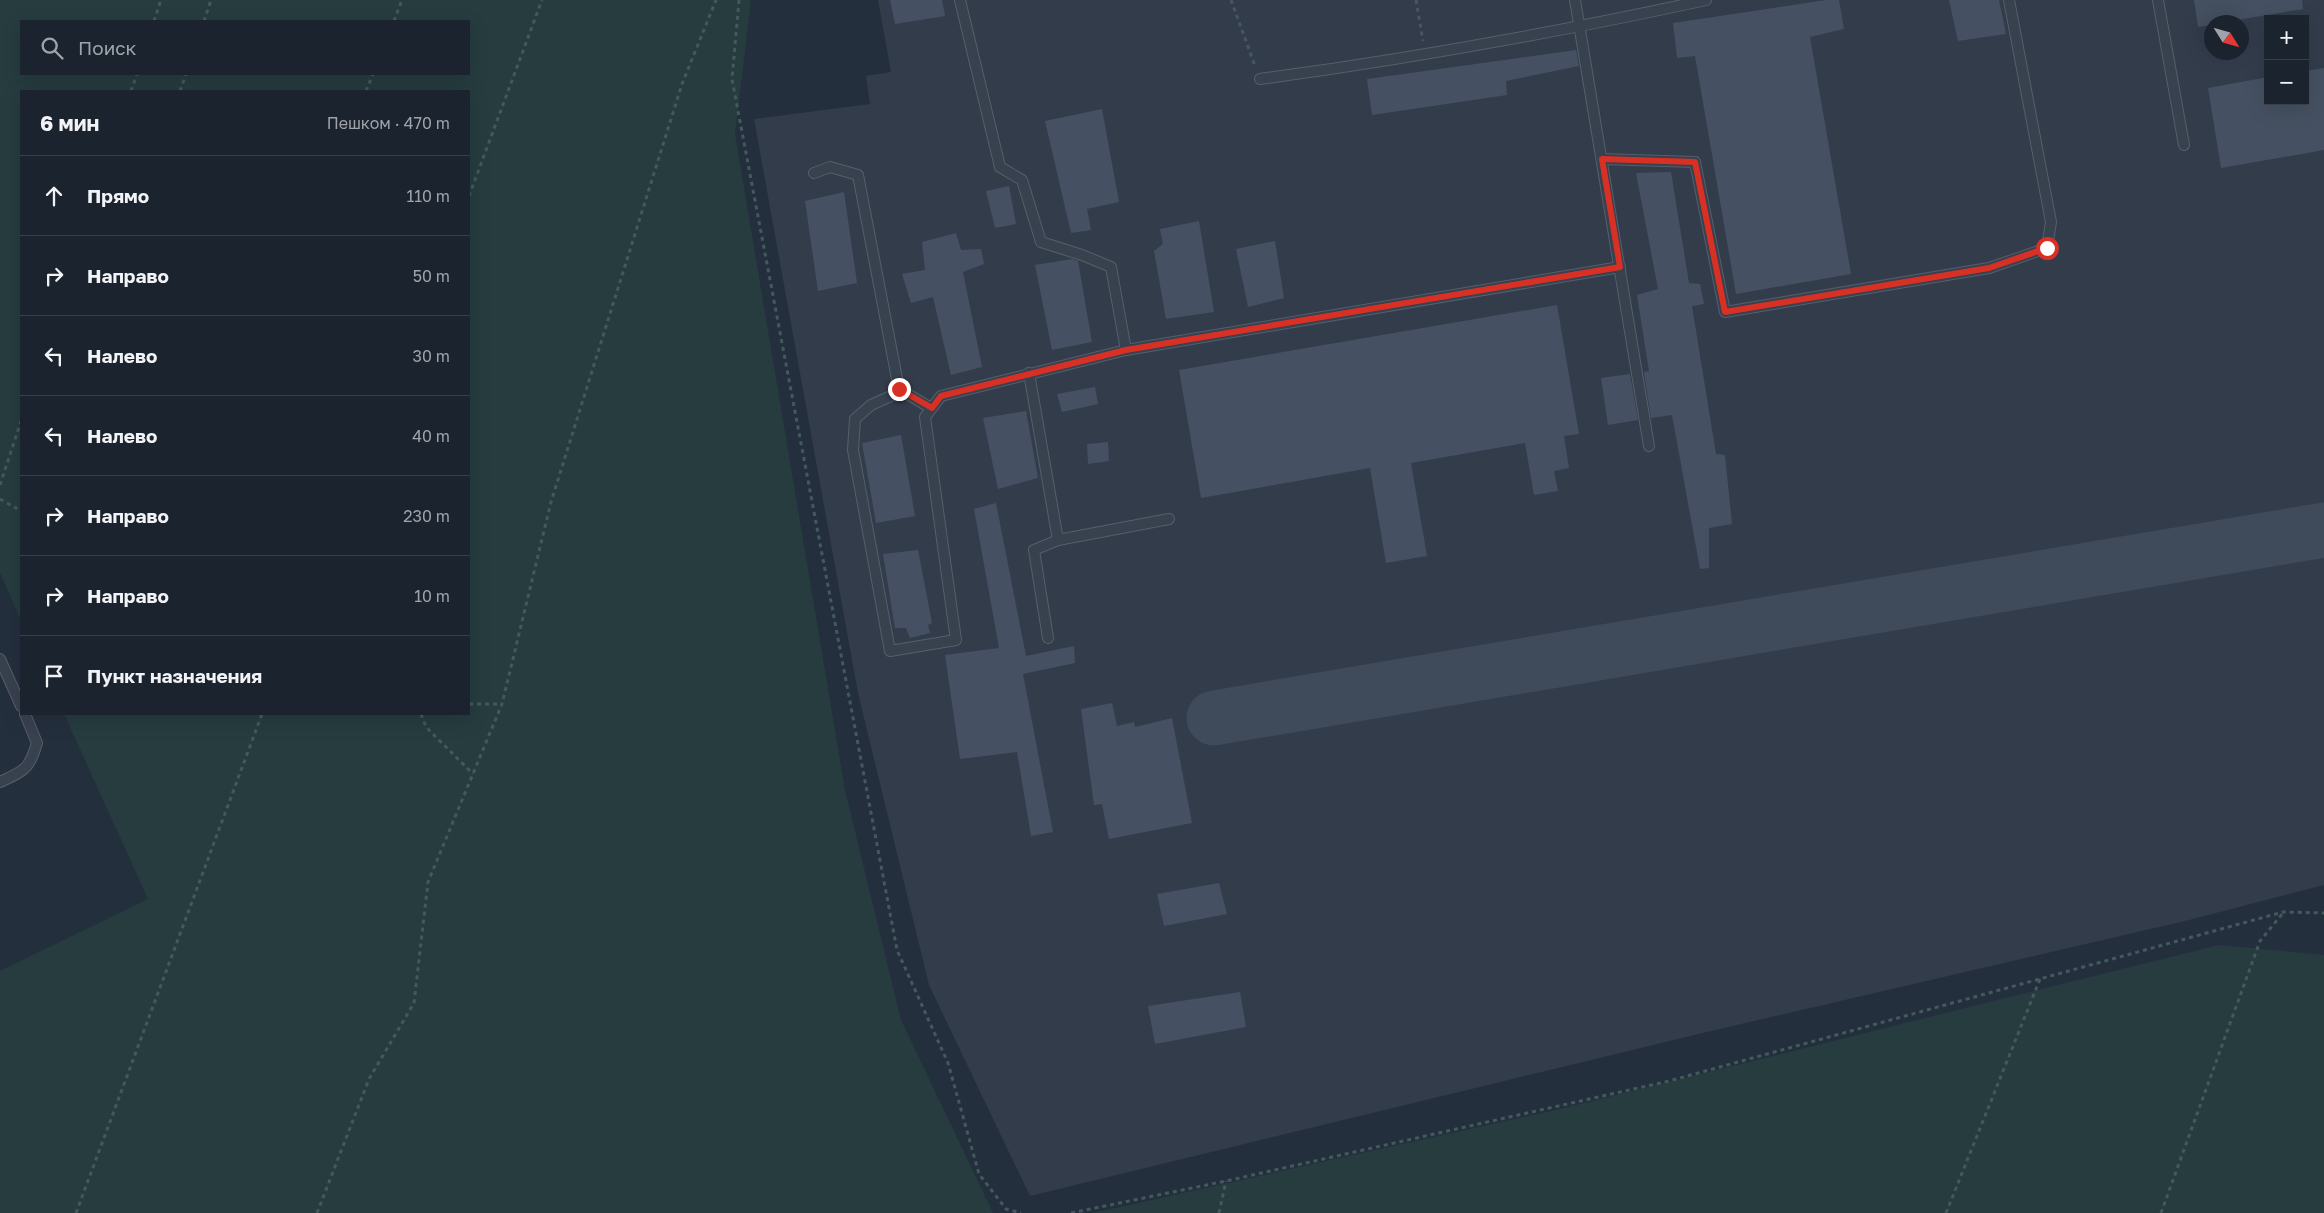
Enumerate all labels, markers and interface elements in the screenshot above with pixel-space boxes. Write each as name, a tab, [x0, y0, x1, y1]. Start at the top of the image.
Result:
north arrow	[2204, 15, 2249, 60]
map controls	[2264, 15, 2309, 105]
button: +	[2264, 15, 2309, 60]
search box	[20, 20, 470, 75]
icon: search	[38, 34, 66, 62]
text: Поиск	[78, 36, 137, 59]
button: −	[2264, 60, 2309, 105]
text: 6 мин	[40, 110, 99, 136]
text: Пешком · 470 m	[327, 113, 450, 133]
icon: ahead	[40, 182, 68, 210]
text: Прямо	[87, 184, 149, 207]
text: 110 m	[406, 186, 450, 206]
route start	[2036, 237, 2059, 260]
icon: right	[40, 262, 68, 290]
text: Направо	[87, 264, 169, 287]
text: 50 m	[413, 266, 450, 286]
icon: left	[40, 342, 68, 370]
text: Налево	[87, 344, 157, 367]
text: 30 m	[413, 346, 450, 366]
route end	[888, 378, 911, 401]
icon: left	[40, 422, 68, 450]
text: Налево	[87, 424, 157, 447]
text: 40 m	[412, 426, 450, 446]
icon: right	[40, 502, 68, 530]
text: Направо	[87, 504, 169, 527]
text: 230 m	[403, 506, 450, 526]
icon: right	[40, 582, 68, 610]
text: Направо	[87, 584, 169, 607]
text: 10 m	[414, 586, 450, 606]
icon: arrive	[40, 662, 68, 690]
text: Пункт назначения	[87, 664, 262, 687]

